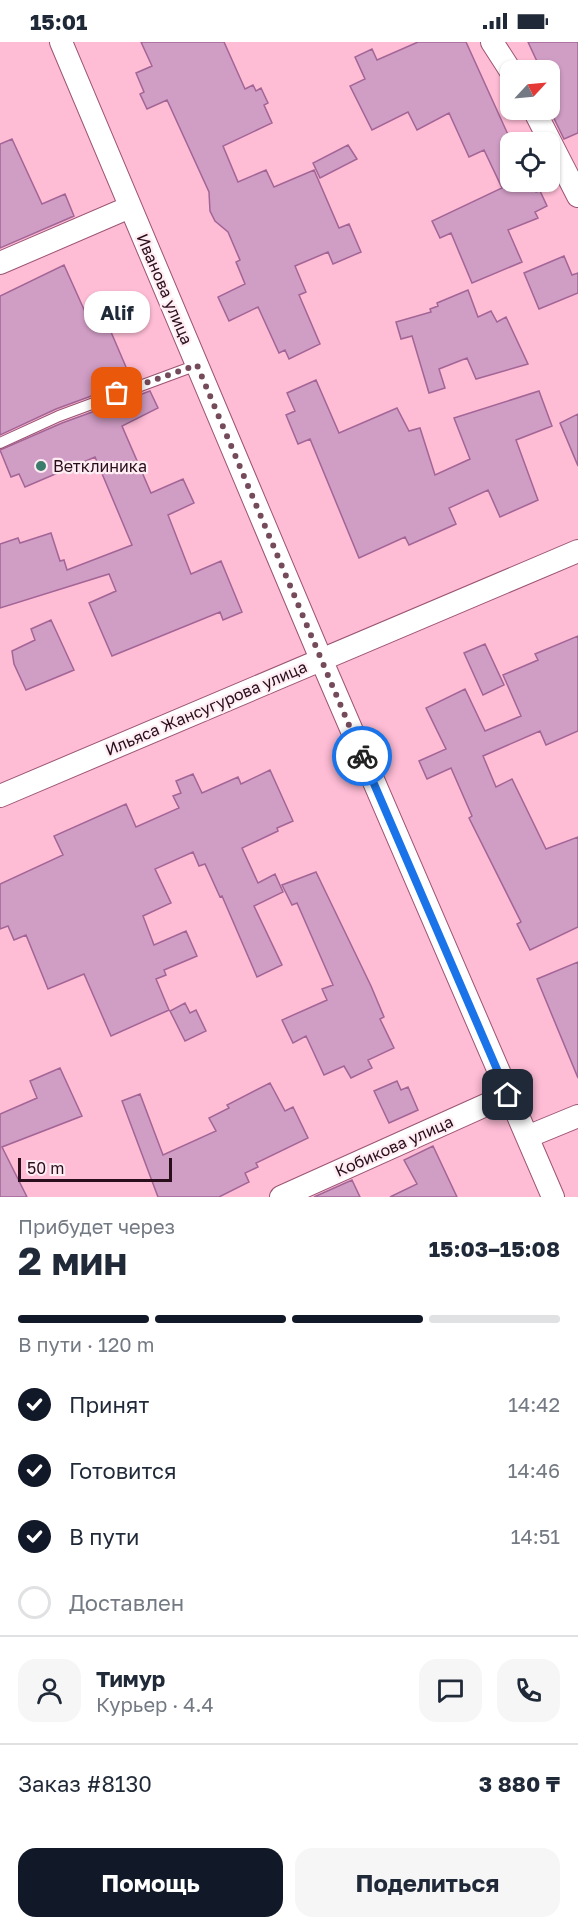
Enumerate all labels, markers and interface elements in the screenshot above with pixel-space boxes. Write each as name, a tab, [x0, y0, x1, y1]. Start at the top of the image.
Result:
text: 15:01	[30, 8, 87, 35]
north arrow	[500, 60, 560, 120]
map controls	[500, 60, 560, 192]
button: locate	[500, 132, 560, 192]
street label: Иванова улица	[133, 231, 197, 347]
callout: Alif	[84, 291, 150, 333]
text: Alif	[100, 300, 134, 324]
pin	[91, 367, 142, 418]
icon: bag	[100, 376, 133, 409]
place label: Ветклиника	[53, 456, 147, 476]
marker: Ветклиника	[34, 459, 48, 473]
street label: Ильяса Жансугурова улица	[102, 656, 310, 760]
courier	[332, 726, 392, 786]
icon: bike	[346, 740, 379, 773]
pin	[482, 1069, 533, 1120]
icon: home	[491, 1078, 524, 1111]
street label: Кобикова улица	[332, 1111, 456, 1181]
scale bar	[18, 1155, 172, 1182]
text: 50 m	[27, 1158, 64, 1178]
text: Прибудет через	[18, 1214, 175, 1238]
text: 15:03–15:08	[429, 1235, 560, 1262]
text: 2 мин	[18, 1237, 127, 1284]
text: В пути · 120 m	[18, 1332, 154, 1356]
icon: check	[18, 1388, 51, 1421]
text: Принят	[69, 1391, 149, 1418]
text: 14:42	[508, 1392, 560, 1416]
icon: check	[18, 1454, 51, 1487]
text: Готовится	[69, 1457, 177, 1484]
text: 14:46	[508, 1458, 560, 1482]
icon: check	[18, 1520, 51, 1553]
text: В пути	[69, 1523, 139, 1550]
text: 14:51	[511, 1524, 560, 1548]
text: Доставлен	[69, 1589, 184, 1616]
button: person	[18, 1659, 81, 1722]
button: chat	[419, 1659, 482, 1722]
button: phone	[497, 1659, 560, 1722]
text: Тимур	[96, 1665, 165, 1692]
text: Курьер · 4.4	[96, 1692, 214, 1716]
text: Заказ #8130	[18, 1770, 152, 1797]
text: 3 880 ₸	[479, 1770, 560, 1797]
button: Помощь	[18, 1848, 283, 1917]
button: Поделиться	[295, 1848, 560, 1917]

